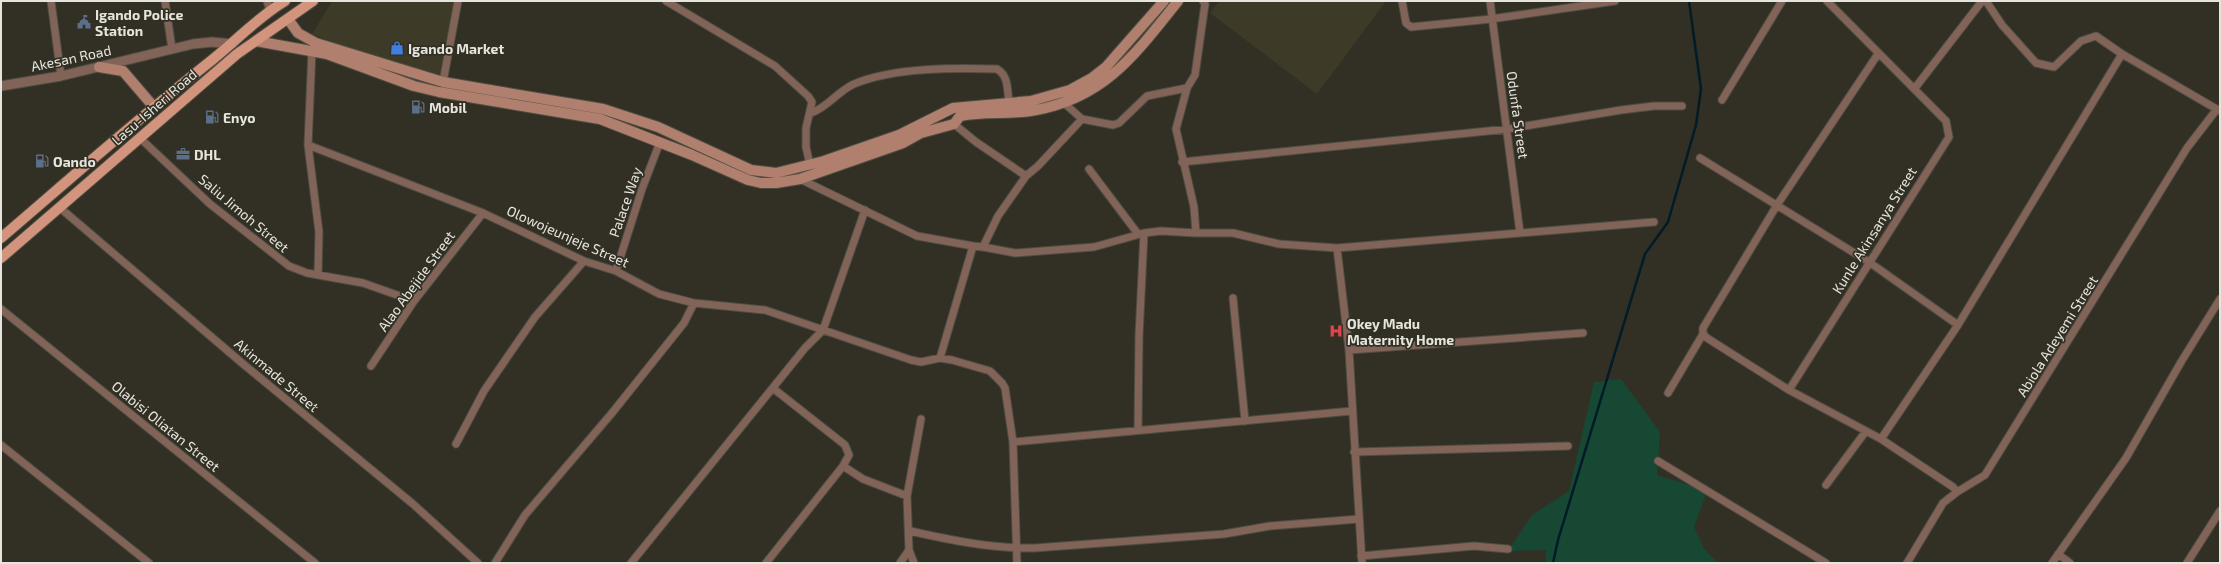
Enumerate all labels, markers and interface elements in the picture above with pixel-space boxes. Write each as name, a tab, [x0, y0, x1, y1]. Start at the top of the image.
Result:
place label: Igando Police Station	[95, 6, 184, 39]
public building icon: Igando Police Station	[76, 14, 92, 30]
shop icon: Igando Market	[389, 40, 405, 56]
place label: Igando Market	[408, 40, 504, 57]
street label: Akesan Road	[29, 41, 113, 75]
street label: Lasu-Isheri Road	[108, 65, 200, 149]
street label: Odunfa Street	[1503, 70, 1533, 160]
fuel station icon: Mobil	[410, 99, 426, 115]
place label: Mobil	[429, 99, 467, 116]
fuel station icon: Enyo	[204, 109, 220, 125]
place label: Enyo	[223, 109, 256, 126]
office icon: DHL	[175, 146, 191, 162]
place label: DHL	[194, 146, 221, 163]
fuel station icon: Oando	[34, 153, 50, 169]
place label: Oando	[53, 153, 96, 170]
street label: Kunle Akinsanya Street	[1828, 163, 1920, 297]
street label: Palace Way	[605, 164, 645, 239]
street label: Saliu Jimoh Street	[195, 170, 293, 256]
street label: Olowojeunjeje Street	[504, 201, 632, 271]
street label: Alao Abejide Street	[374, 227, 458, 335]
street label: Abiola Adeyemi Street	[2013, 272, 2101, 400]
place label: Okey Madu Maternity Home	[1347, 315, 1454, 348]
hospital icon: Okey Madu Maternity Home	[1328, 323, 1344, 339]
street label: Akinmade Street	[231, 335, 323, 415]
street label: Olabisi Oliatan Street	[108, 377, 224, 475]

